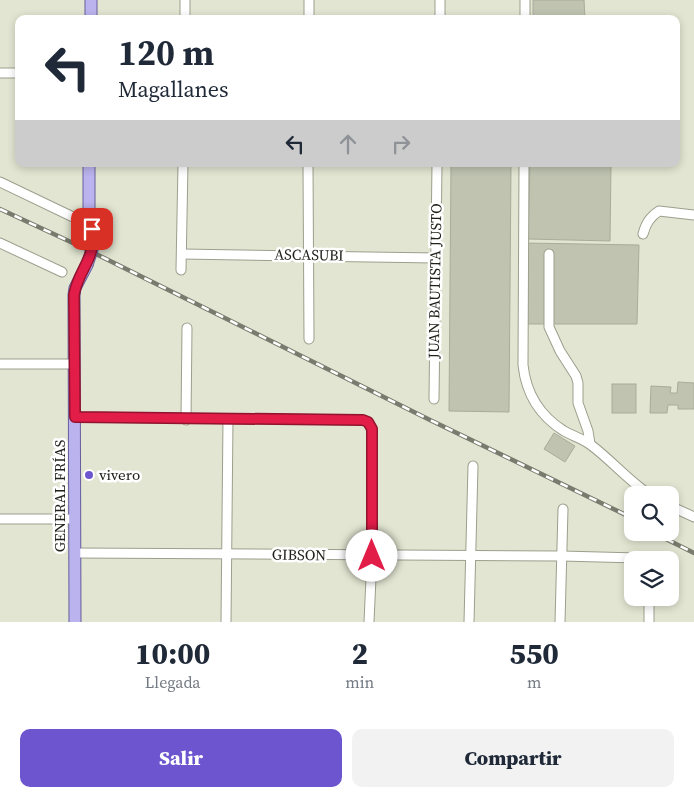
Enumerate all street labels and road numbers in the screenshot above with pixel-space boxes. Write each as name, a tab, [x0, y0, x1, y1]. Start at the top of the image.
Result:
street label: JUAN BAUTISTA JUSTO	[423, 203, 446, 360]
street label: ASCASUBI	[274, 243, 344, 266]
street label: GENERAL FRÍAS	[49, 439, 70, 552]
street label: GIBSON	[272, 544, 326, 565]

